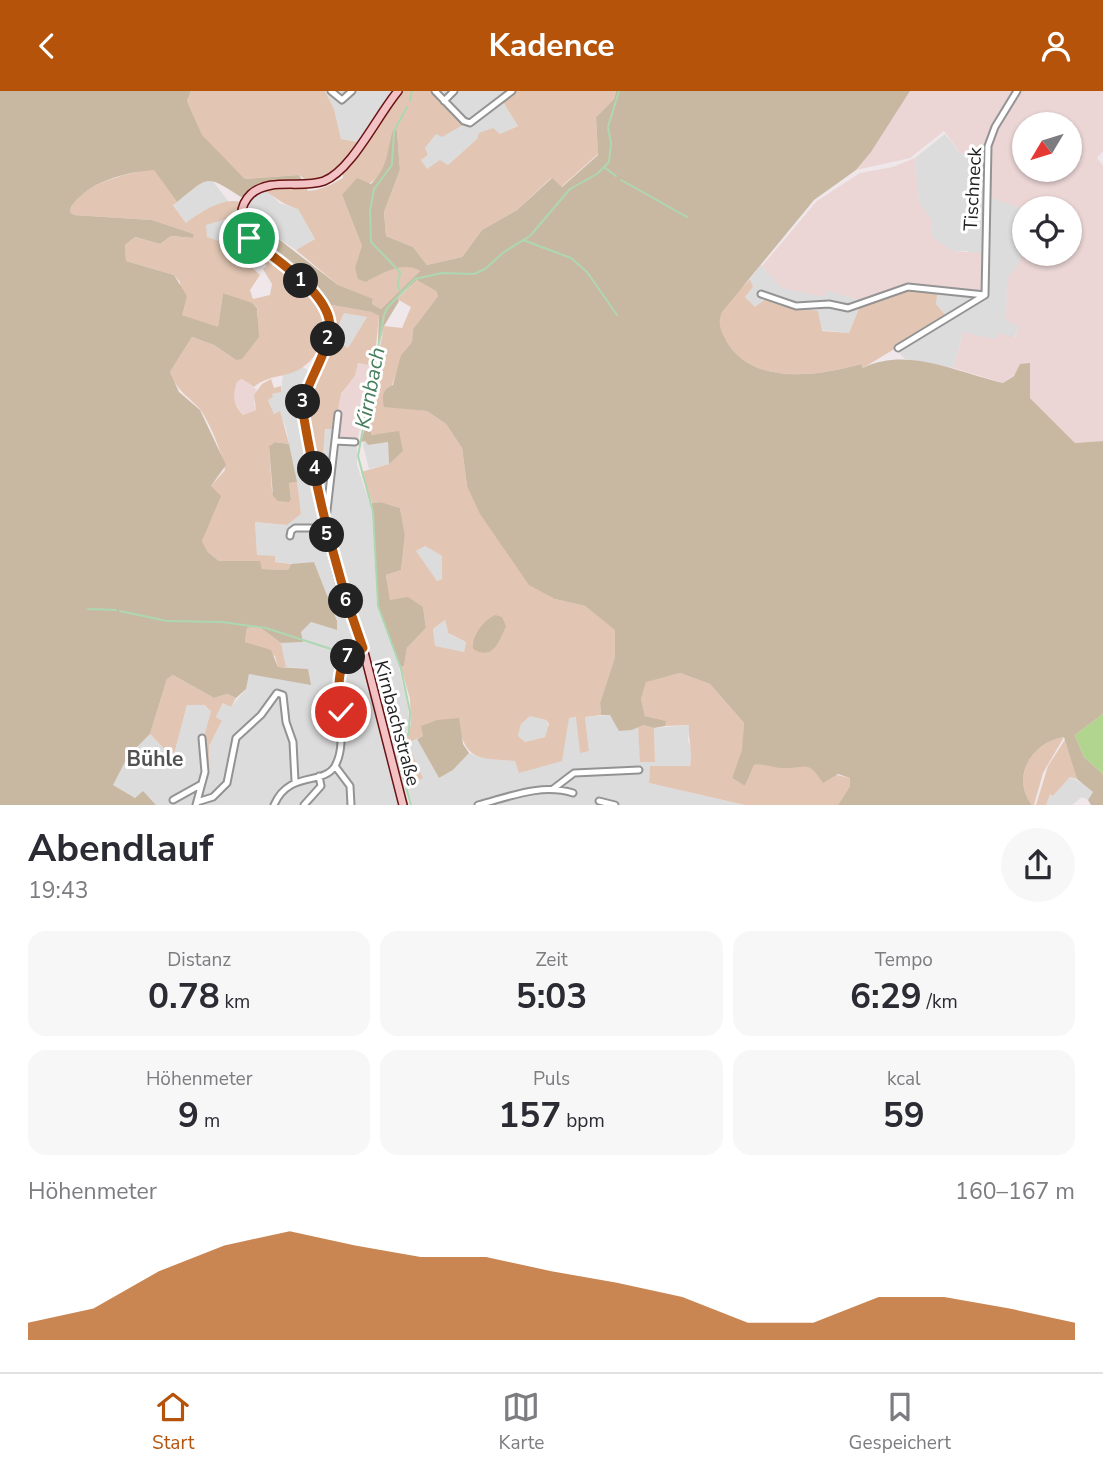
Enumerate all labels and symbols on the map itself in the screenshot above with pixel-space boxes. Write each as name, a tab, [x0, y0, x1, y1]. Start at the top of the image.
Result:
north arrow	[1012, 112, 1082, 182]
street label: Tischneck	[958, 146, 988, 232]
pin	[219, 208, 279, 268]
pin: 1	[284, 263, 318, 299]
pin: 2	[310, 321, 346, 357]
water label: Kirnbach	[348, 345, 392, 431]
pin: 3	[286, 385, 320, 419]
pin: 4	[298, 451, 332, 487]
pin: 5	[310, 517, 344, 553]
pin: 6	[328, 583, 364, 619]
pin: 7	[330, 639, 366, 675]
street label: Kirnbachstraße	[368, 658, 426, 789]
pin	[311, 682, 371, 742]
district label: Bühle	[127, 745, 183, 773]

